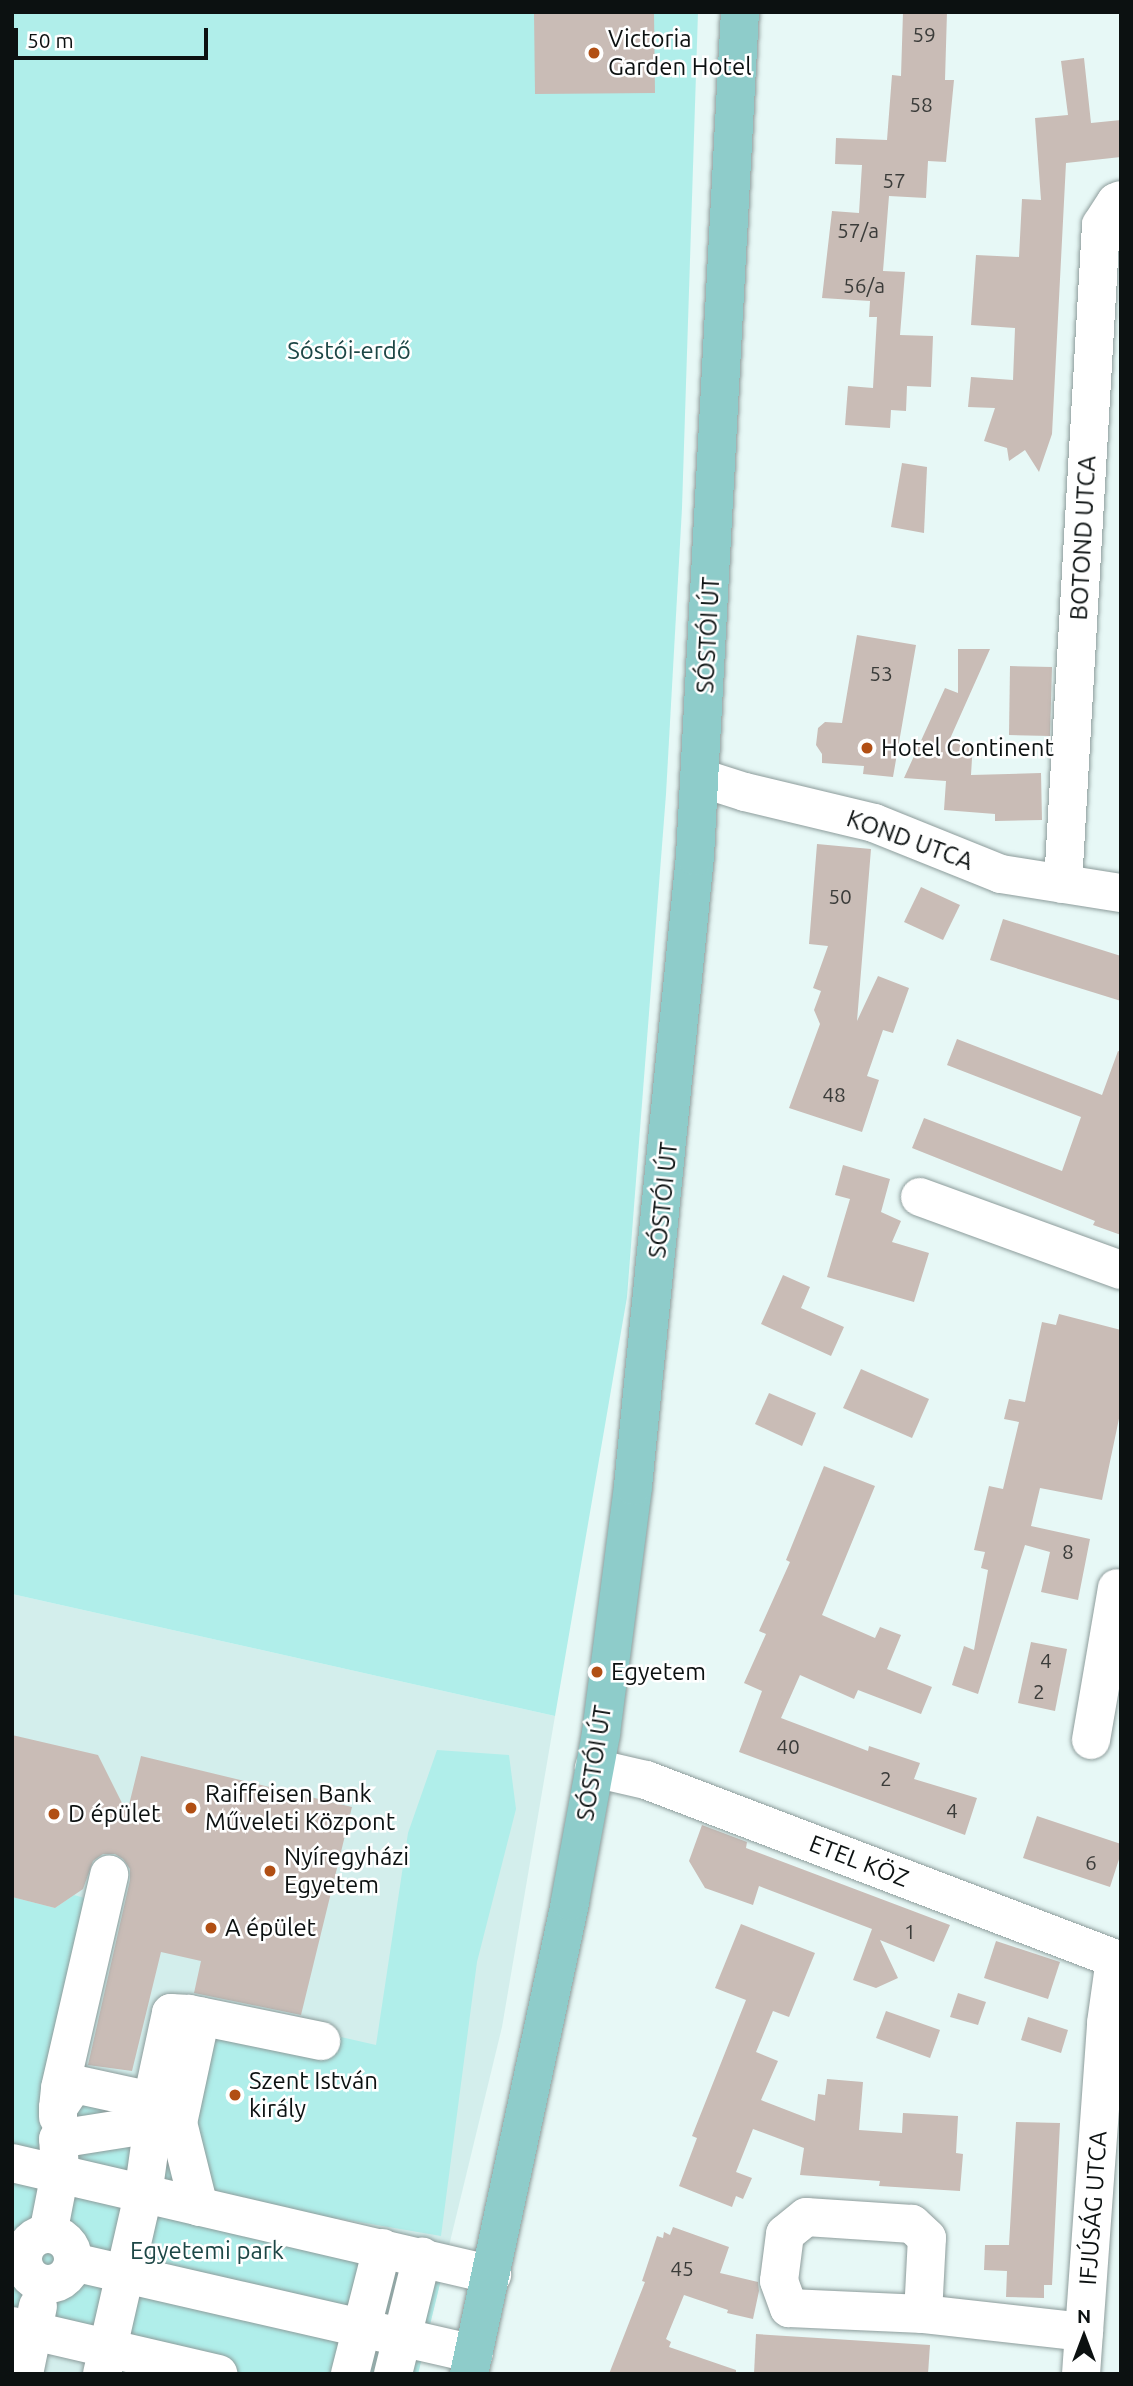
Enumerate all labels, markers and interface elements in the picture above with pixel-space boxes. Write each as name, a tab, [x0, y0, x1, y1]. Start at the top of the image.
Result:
scale bar	[18, 14, 212, 58]
house number: 59	[912, 21, 936, 47]
place label: Victoria Garden Hotel	[608, 25, 751, 81]
text: 50 m	[27, 28, 74, 52]
marker: Victoria Garden Hotel	[586, 45, 602, 61]
house number: 58	[909, 91, 933, 117]
house number: 57	[882, 167, 906, 193]
house number: 57/a	[837, 217, 879, 243]
house number: 56/a	[843, 272, 885, 298]
park label: Sóstói-erdő	[287, 337, 411, 365]
street label: BOTOND UTCA	[1064, 455, 1102, 621]
street label: SÓSTÓI ÚT	[691, 576, 725, 694]
house number: 53	[869, 660, 893, 686]
place label: Hotel Continent	[881, 734, 1054, 762]
marker: Hotel Continent	[859, 740, 875, 756]
street label: KOND UTCA	[843, 804, 977, 876]
house number: 50	[828, 883, 852, 909]
house number: 48	[822, 1081, 846, 1107]
street label: SÓSTÓI ÚT	[643, 1140, 683, 1260]
house number: 8	[1062, 1538, 1074, 1564]
house number: 4	[1040, 1647, 1052, 1673]
place label: Egyetem	[611, 1658, 706, 1686]
marker: Egyetem	[589, 1664, 605, 1680]
house number: 2	[1033, 1678, 1045, 1704]
street label: SÓSTÓI ÚT	[571, 1703, 617, 1823]
house number: 40	[776, 1733, 800, 1759]
house number: 2	[880, 1765, 892, 1791]
place label: Raiffeisen Bank Műveleti Központ	[205, 1780, 395, 1836]
house number: 4	[946, 1797, 958, 1823]
place label: D épület	[68, 1800, 160, 1828]
marker: Raiffeisen Bank Műveleti Központ	[183, 1800, 199, 1816]
marker: D épület	[46, 1806, 62, 1822]
street label: ETEL KÖZ	[805, 1829, 913, 1893]
place label: Nyíregyházi Egyetem	[284, 1843, 409, 1899]
house number: 6	[1085, 1849, 1097, 1875]
marker: Nyíregyházi Egyetem	[262, 1863, 278, 1879]
place label: A épület	[225, 1914, 316, 1942]
house number: 1	[904, 1918, 916, 1944]
marker: A épület	[203, 1920, 219, 1936]
place label: Szent István király	[249, 2067, 378, 2123]
marker: Szent István király	[227, 2087, 243, 2103]
street label: IFJÚSÁG UTCA	[1073, 2130, 1113, 2286]
park label: Egyetemi park	[130, 2237, 284, 2265]
house number: 45	[670, 2255, 694, 2281]
north arrow	[1049, 2302, 1119, 2372]
text: N	[1077, 2305, 1091, 2327]

